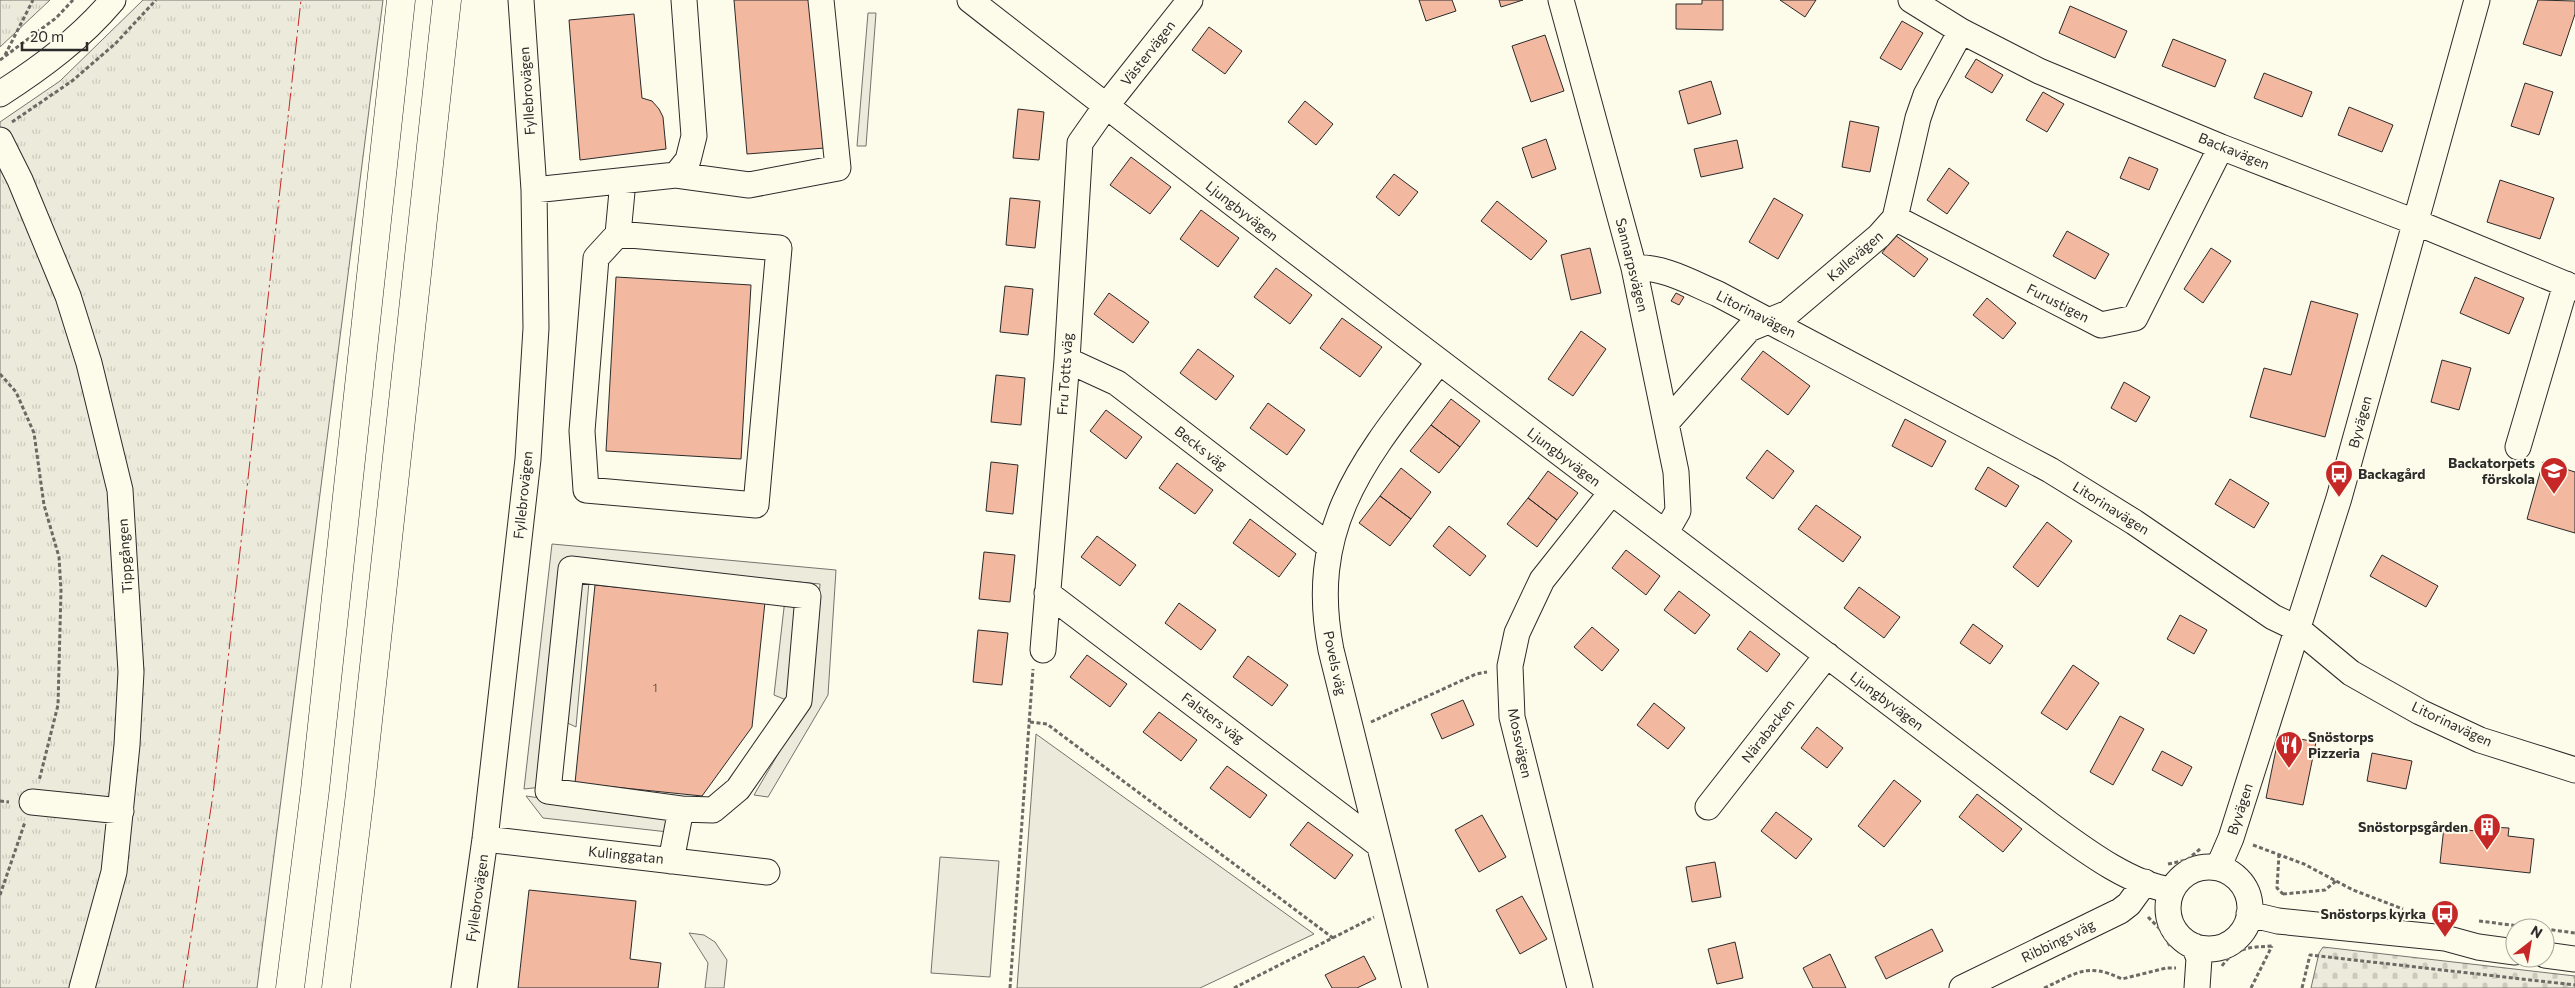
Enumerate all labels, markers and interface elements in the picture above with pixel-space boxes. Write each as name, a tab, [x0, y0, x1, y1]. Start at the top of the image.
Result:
street label: Västervägen	[1117, 17, 1178, 89]
scale bar	[22, 20, 88, 52]
text: 20 m	[30, 27, 64, 45]
street label: Fyllebrovägen	[515, 46, 538, 136]
street label: Backavägen	[2196, 129, 2272, 173]
street label: Ljungbyvägen	[1203, 177, 1282, 244]
street label: Sannarpsvägen	[1613, 216, 1652, 314]
street label: Kallevägen	[1823, 227, 1886, 284]
street label: Furustigen	[2024, 280, 2092, 325]
street label: Litorinavägen	[1714, 286, 1799, 341]
street label: Fru Totts väg	[1053, 332, 1076, 416]
street label: Byvägen	[2344, 394, 2375, 450]
street label: Becks väg	[1172, 422, 1231, 474]
street label: Ljungbyvägen	[1524, 423, 1604, 490]
street label: Fyllebrovägen	[509, 450, 536, 540]
place label: Backatorpets förskola	[2448, 454, 2535, 487]
school or university icon: Backatorpets förskola	[2539, 456, 2569, 495]
bus stop icon: Backagård	[2324, 459, 2354, 498]
place label: Backagård	[2358, 465, 2426, 482]
street label: Litorinavägen	[2070, 477, 2153, 538]
street label: Tippgången	[113, 518, 136, 594]
street label: Povels väg	[1320, 629, 1351, 697]
street label: Ljungbyvägen	[1847, 667, 1927, 734]
house number: 1	[653, 681, 657, 694]
street label: Falsters väg	[1179, 688, 1248, 747]
street label: Närabacken	[1738, 696, 1798, 766]
street label: Litorinavägen	[2409, 697, 2495, 750]
street label: Mossvägen	[1505, 706, 1536, 780]
place label: Snöstorps Pizzeria	[2308, 728, 2374, 761]
restaurant icon: Snöstorps Pizzeria	[2274, 730, 2304, 769]
street label: Byvägen	[2223, 781, 2256, 837]
building icon: Snöstorpsgården	[2472, 812, 2502, 851]
place label: Snöstorpsgården	[2358, 818, 2468, 835]
street label: Kulinggatan	[588, 842, 665, 867]
street label: Fyllebrovägen	[462, 853, 491, 943]
bus stop icon: Snöstorps kyrka	[2430, 899, 2460, 938]
place label: Snöstorps kyrka	[2321, 905, 2426, 922]
street label: Ribbings väg	[2018, 915, 2098, 966]
north arrow	[2505, 918, 2555, 968]
text: N	[2528, 921, 2546, 941]

